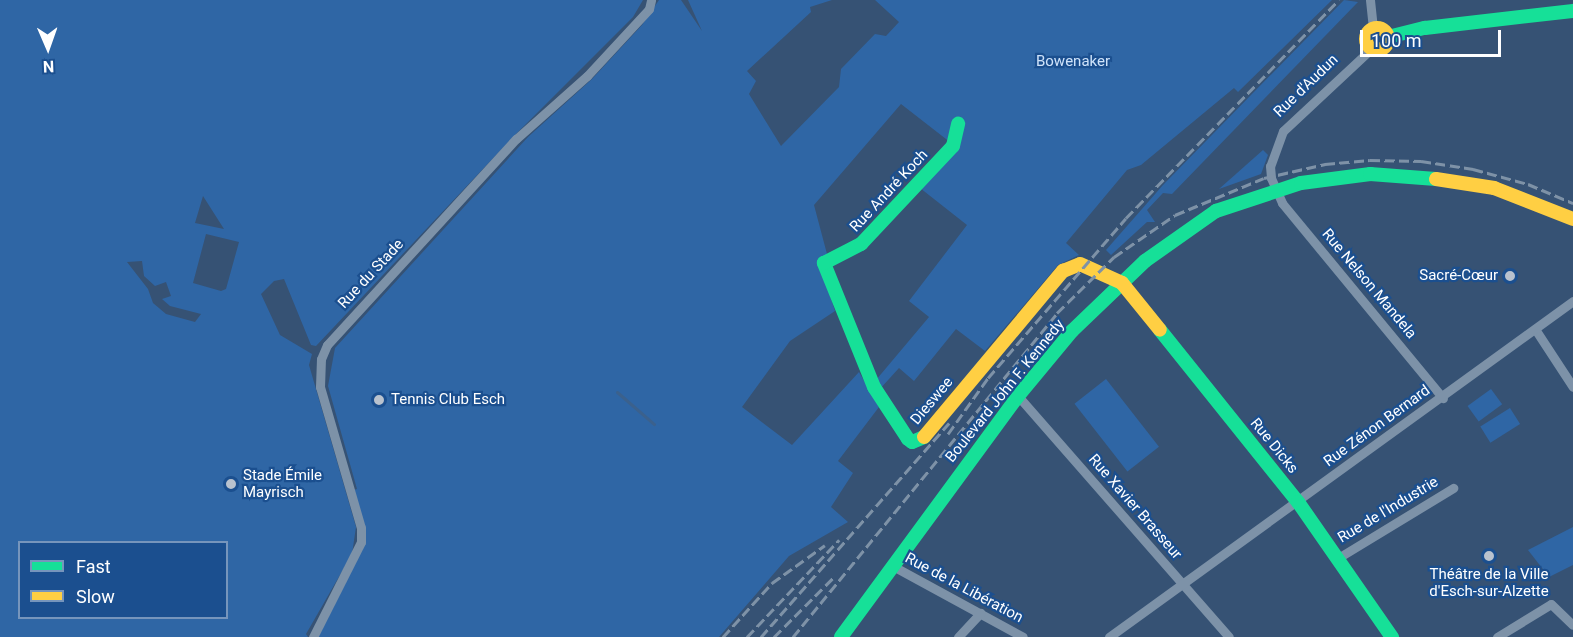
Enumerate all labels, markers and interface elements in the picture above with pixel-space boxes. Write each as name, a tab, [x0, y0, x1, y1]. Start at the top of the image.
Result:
north arrow	[18, 18, 78, 78]
scale bar	[1363, 18, 1504, 56]
text: 100 m	[1371, 30, 1422, 51]
street label: Rue d'Audun	[1270, 51, 1342, 121]
park label: Bowenaker	[1036, 53, 1110, 71]
text: N	[43, 57, 55, 76]
street label: Rue André Koch	[846, 146, 932, 236]
street label: Rue Nelson Mandela	[1318, 226, 1420, 342]
street label: Rue du Stade	[334, 236, 408, 312]
place label: Sacré-Cœur	[1419, 267, 1498, 285]
marker: Sacré-Cœur	[1503, 269, 1517, 283]
street label: Boulevard John F. Kennedy	[942, 316, 1068, 466]
street label: Dieswee	[907, 374, 957, 428]
street label: Rue Zénon Bernard	[1320, 381, 1434, 471]
place label: Tennis Club Esch	[391, 391, 505, 409]
marker: Tennis Club Esch	[372, 393, 386, 407]
street label: Rue Dicks	[1246, 415, 1302, 477]
street label: Rue Xavier Brasseur	[1084, 451, 1186, 563]
place label: Stade Émile Mayrisch	[243, 466, 322, 501]
street label: Rue de l'Industrie	[1334, 473, 1442, 547]
marker: Stade Émile Mayrisch	[224, 477, 238, 491]
legend	[18, 541, 228, 619]
street label: Rue de la Libération	[902, 549, 1026, 627]
marker: Théâtre de la Ville d'Esch-sur-Alzette	[1482, 549, 1496, 563]
text: Fast	[76, 556, 111, 577]
place label: Théâtre de la Ville d'Esch-sur-Alzette	[1429, 565, 1549, 600]
text: Slow	[76, 586, 115, 607]

